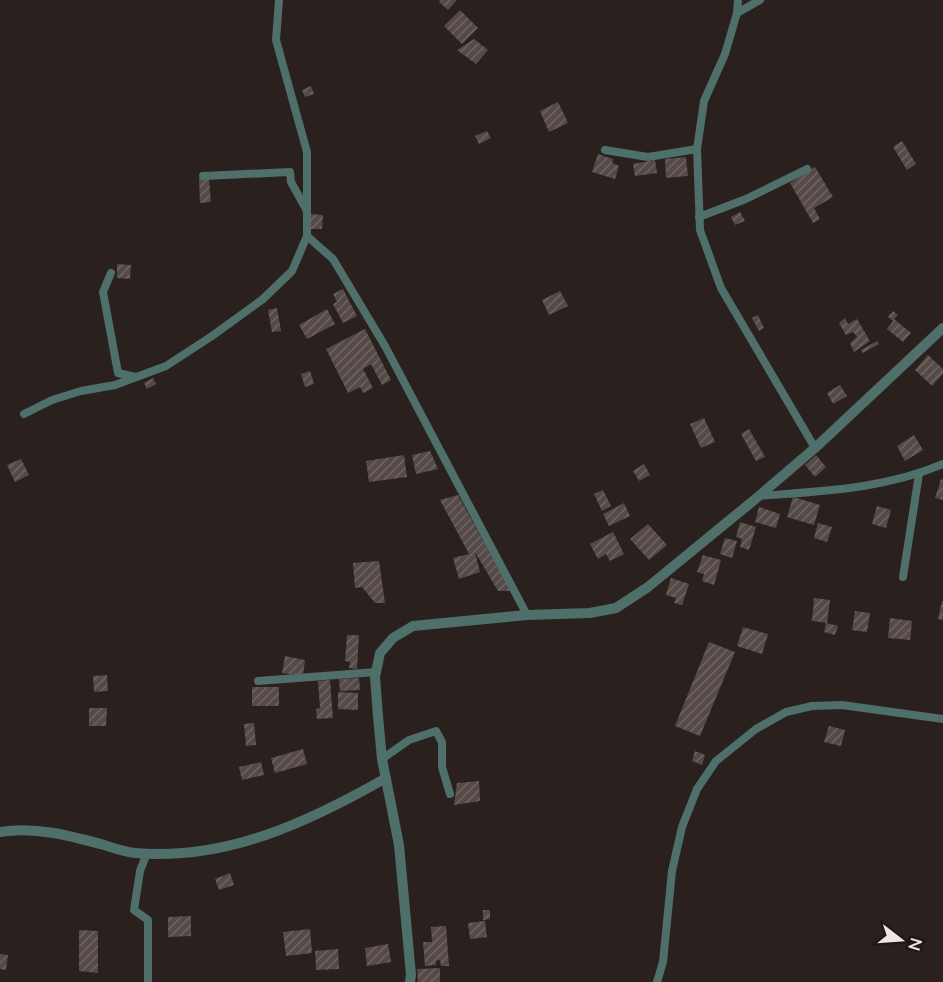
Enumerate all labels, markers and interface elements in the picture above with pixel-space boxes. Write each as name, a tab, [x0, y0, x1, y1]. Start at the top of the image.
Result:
north arrow	[871, 910, 931, 970]
text: N	[905, 936, 927, 953]

